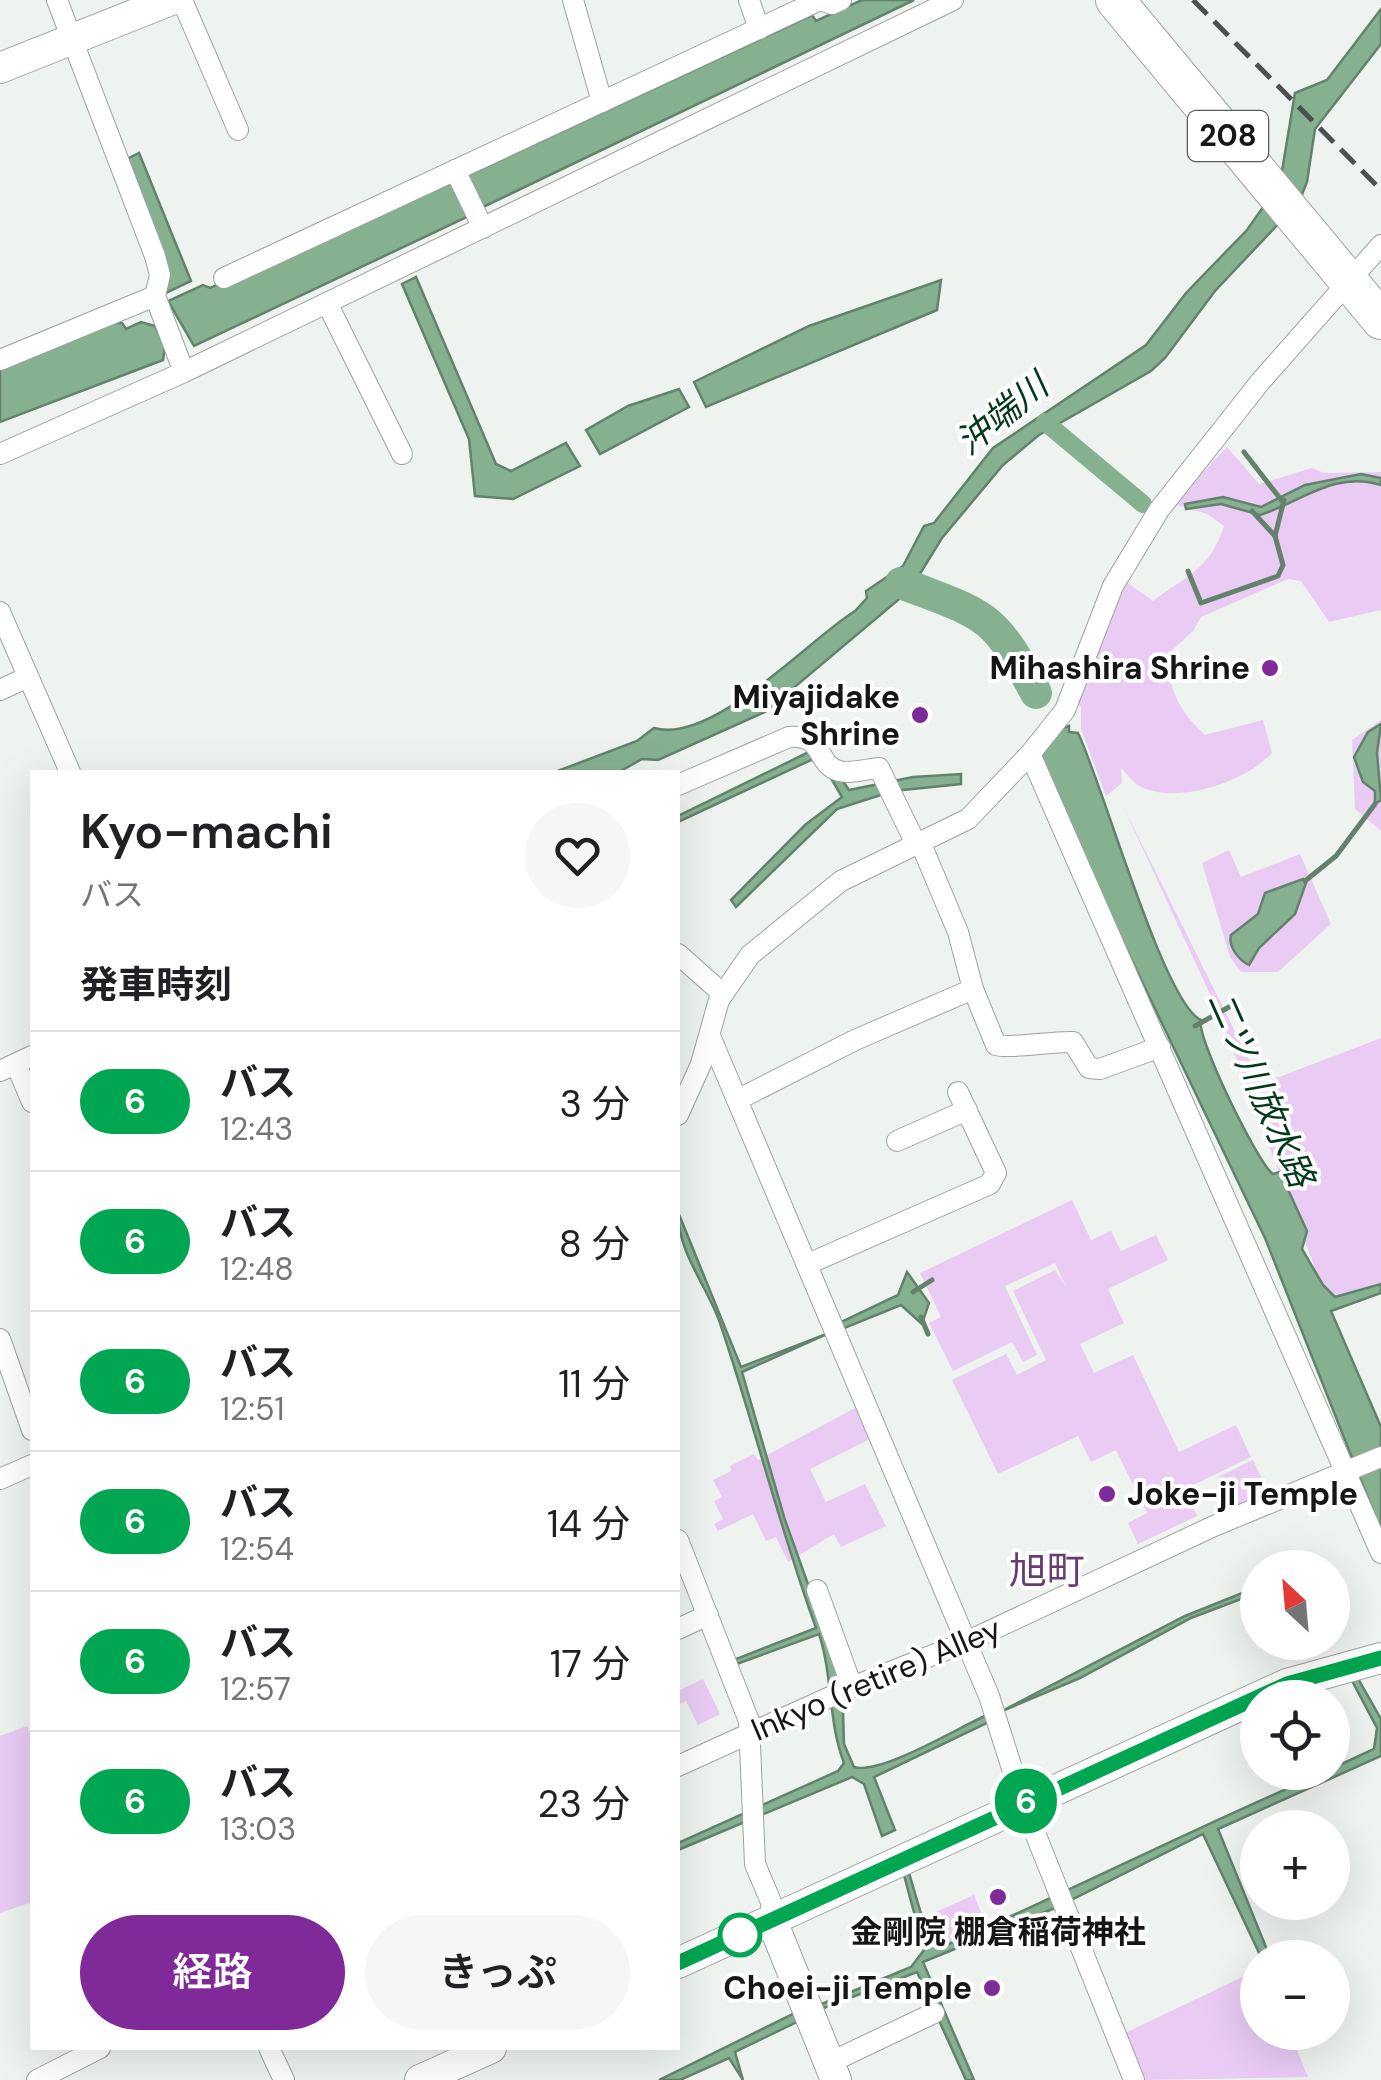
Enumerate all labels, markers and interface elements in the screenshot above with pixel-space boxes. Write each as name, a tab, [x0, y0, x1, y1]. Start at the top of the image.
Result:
road number: 208	[1188, 111, 1268, 161]
water label: 沖端川	[947, 361, 1060, 465]
place label: Mihashira Shrine	[989, 647, 1250, 689]
marker: Mihashira Shrine	[1259, 657, 1281, 679]
place label: Miyajidake Shrine	[732, 676, 900, 755]
marker: Miyajidake Shrine	[909, 704, 931, 726]
text: Kyo-machi	[80, 800, 333, 863]
button: heart	[525, 803, 630, 908]
text: バス	[80, 874, 144, 916]
text: 発車時刻	[80, 960, 232, 1010]
water label: 二ツ川放水路	[1197, 984, 1326, 1197]
text: バス	[220, 1058, 296, 1108]
text: 6	[124, 1078, 146, 1124]
text: 3 分	[559, 1079, 630, 1129]
text: 12:43	[220, 1108, 293, 1150]
text: バス	[220, 1198, 296, 1248]
text: 6	[124, 1218, 146, 1264]
text: 8 分	[559, 1219, 630, 1269]
text: 12:48	[220, 1248, 294, 1290]
text: バス	[220, 1338, 296, 1388]
text: 6	[124, 1358, 146, 1404]
text: 11 分	[558, 1359, 630, 1409]
text: 12:51	[220, 1388, 284, 1430]
place label: Joke-ji Temple	[1127, 1473, 1358, 1515]
text: バス	[220, 1478, 296, 1528]
marker: Joke-ji Temple	[1096, 1483, 1118, 1505]
text: 6	[124, 1498, 146, 1544]
text: 14 分	[547, 1499, 630, 1549]
text: 12:54	[220, 1528, 294, 1570]
district label: 旭町	[1009, 1546, 1085, 1596]
north arrow	[1240, 1550, 1350, 1660]
map controls	[1240, 1550, 1350, 2050]
street label: Inkyo (retire) Alley	[745, 1607, 1008, 1751]
text: バス	[220, 1618, 296, 1668]
text: 6	[124, 1638, 146, 1684]
text: 17 分	[550, 1639, 630, 1689]
text: 12:57	[220, 1668, 291, 1710]
button: locate	[1240, 1680, 1350, 1790]
text: バス	[220, 1758, 296, 1808]
line badge: 6	[994, 1768, 1058, 1834]
text: 6	[124, 1778, 146, 1824]
text: 6	[1015, 1778, 1037, 1824]
text: 23 分	[538, 1779, 630, 1829]
text: 13:03	[220, 1808, 296, 1850]
button: +	[1240, 1810, 1350, 1920]
marker: 金剛院 棚倉稲荷神社	[987, 1886, 1009, 1908]
place label: 金剛院 棚倉稲荷神社	[850, 1911, 1146, 1953]
unlabelled marker	[719, 1914, 761, 1956]
button: 経路	[80, 1915, 345, 2030]
button: きっぷ	[365, 1915, 630, 2030]
button: −	[1240, 1940, 1350, 2050]
place label: Choei-ji Temple	[723, 1967, 972, 2009]
marker: Choei-ji Temple	[981, 1977, 1003, 1999]

